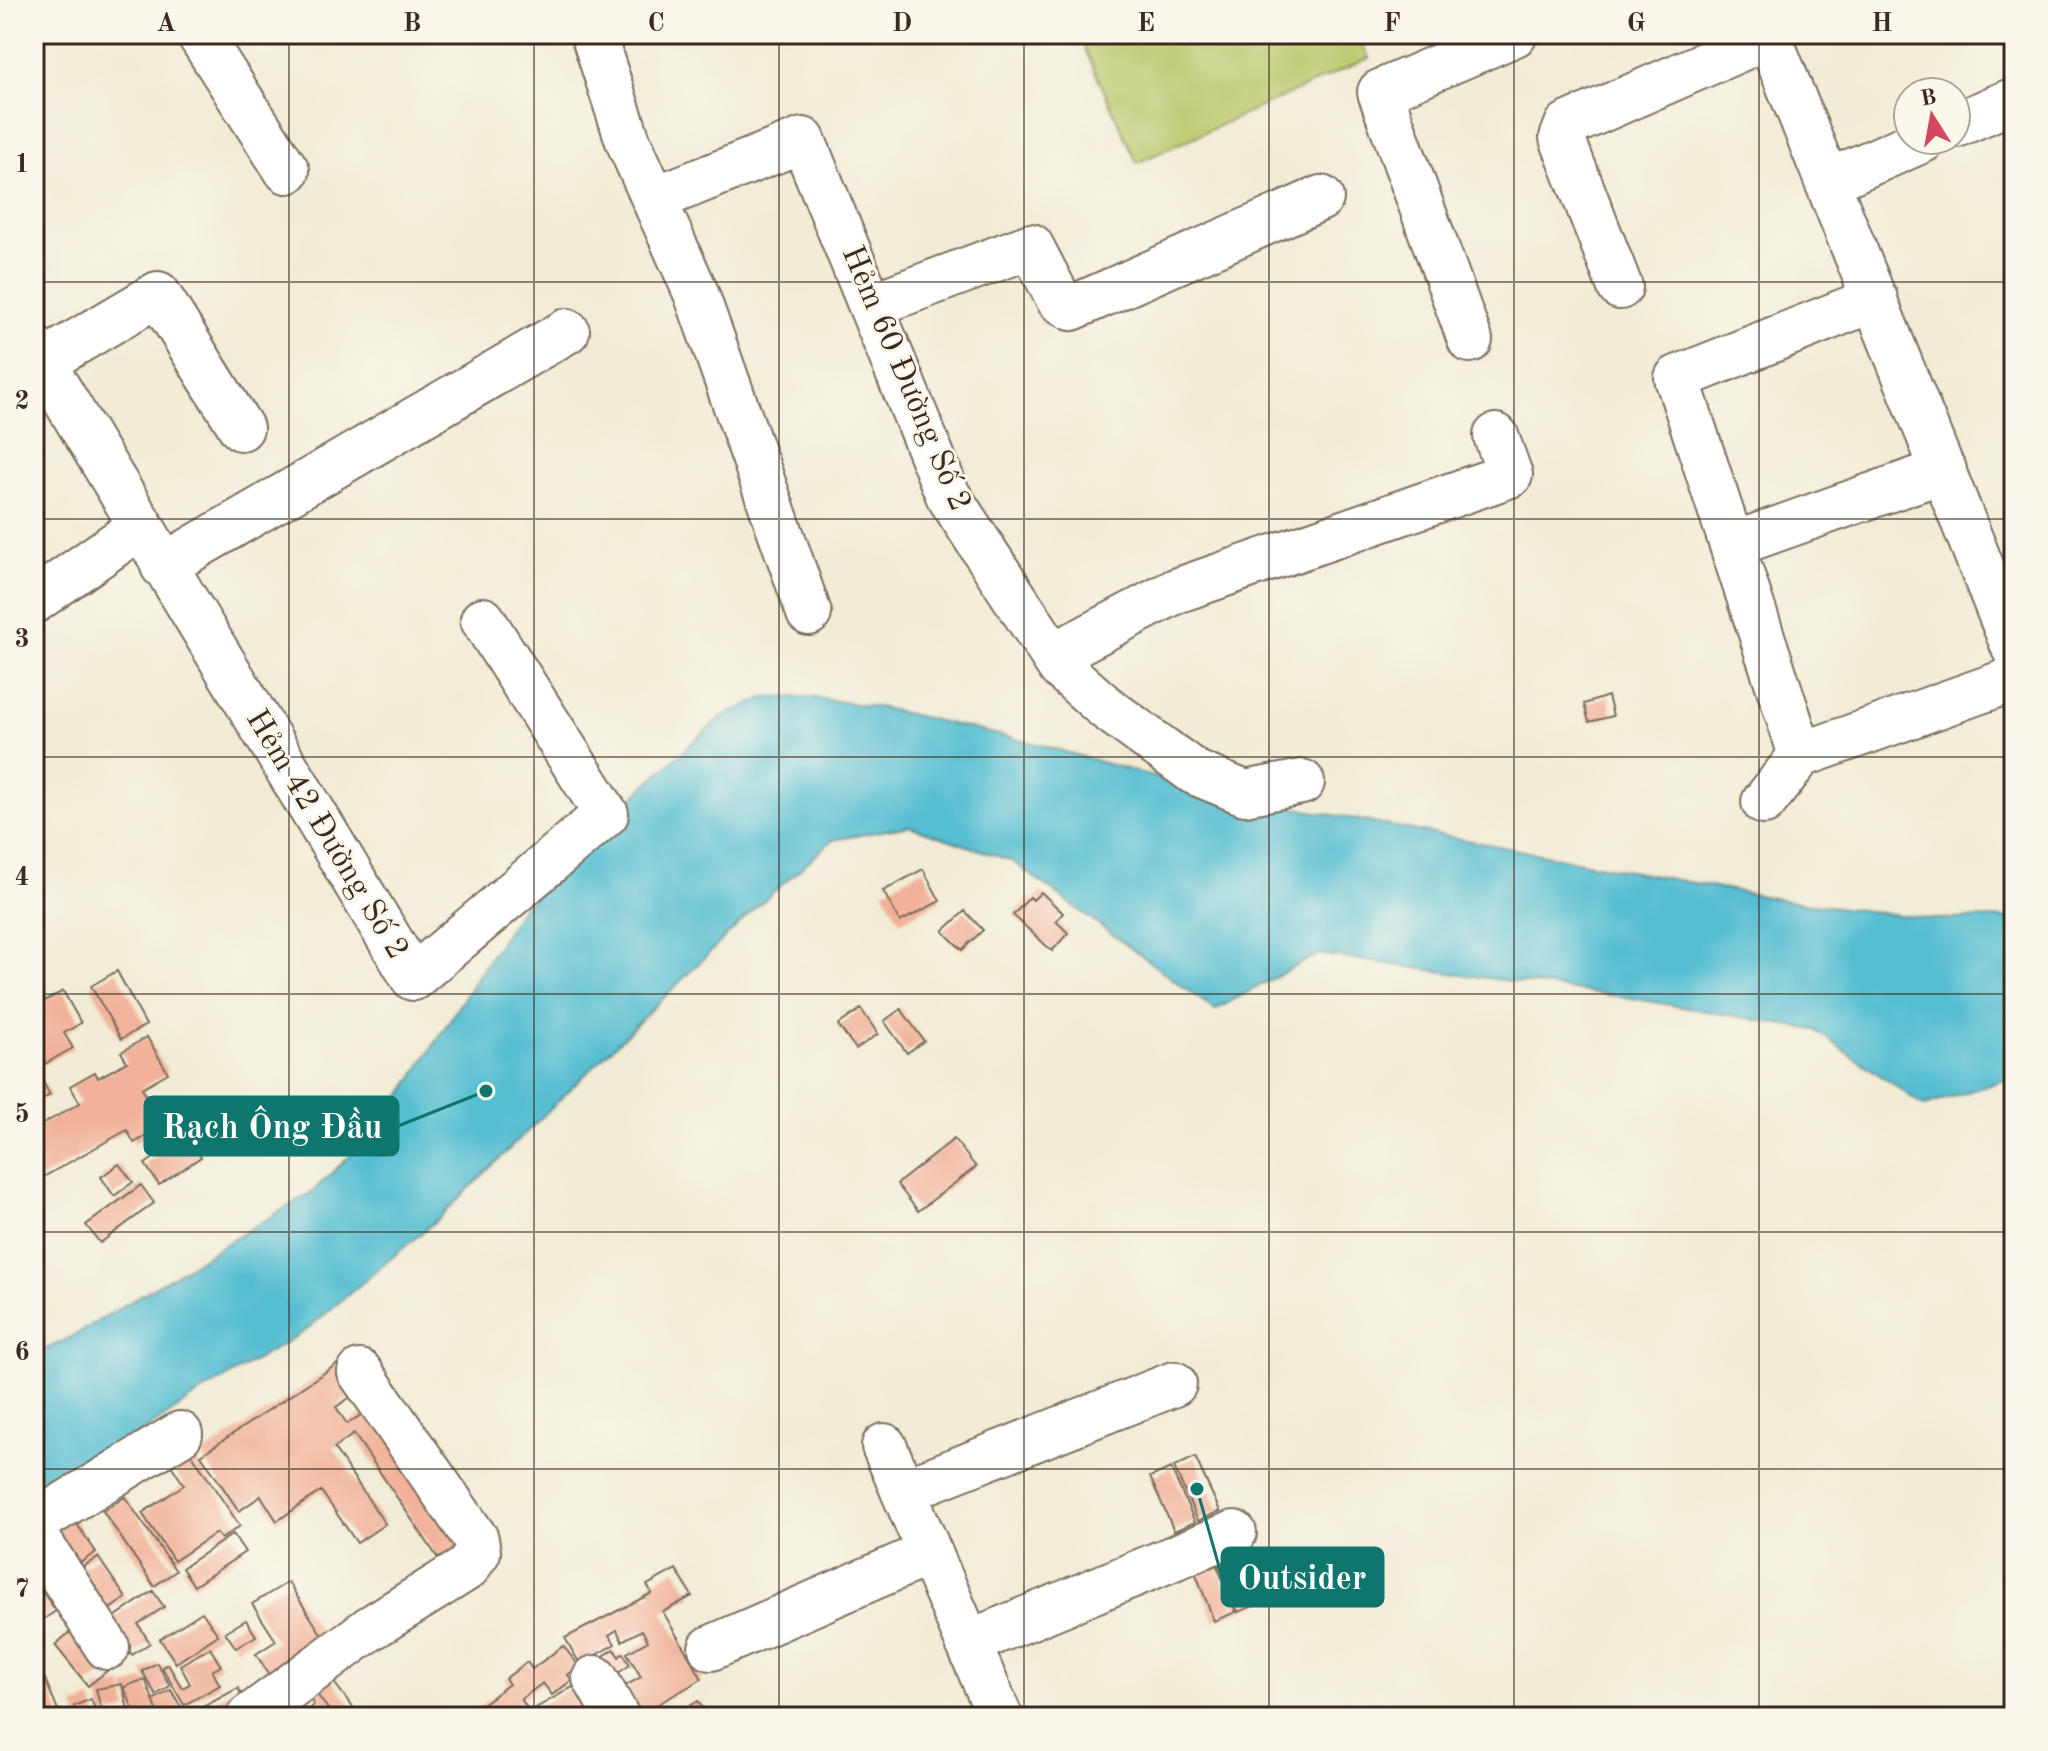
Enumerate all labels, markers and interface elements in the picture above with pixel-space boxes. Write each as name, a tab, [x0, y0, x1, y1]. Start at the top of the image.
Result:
text: A	[156, 11, 176, 37]
text: B	[403, 11, 421, 37]
text: C	[647, 11, 665, 37]
text: D	[892, 11, 912, 37]
text: E	[1137, 11, 1155, 37]
text: F	[1383, 11, 1401, 37]
text: G	[1627, 11, 1645, 37]
text: H	[1871, 11, 1893, 37]
north arrow	[1892, 76, 1972, 156]
text: B	[1919, 86, 1938, 111]
text: 1	[14, 152, 30, 178]
street label: Hẻm 60 Đường Số 2	[835, 241, 977, 516]
text: 2	[14, 389, 30, 415]
text: 3	[14, 627, 30, 653]
street label: Hẻm 42 Đường Số 2	[239, 704, 415, 965]
text: 4	[14, 865, 30, 891]
callout: Rạch Ông Đầu	[145, 1097, 398, 1155]
text: 5	[14, 1102, 30, 1128]
text: Rạch Ông Đầu	[162, 1105, 382, 1146]
text: 6	[14, 1340, 30, 1366]
callout: Outsider	[1222, 1548, 1383, 1606]
text: Outsider	[1237, 1563, 1367, 1597]
text: 7	[14, 1577, 30, 1603]

